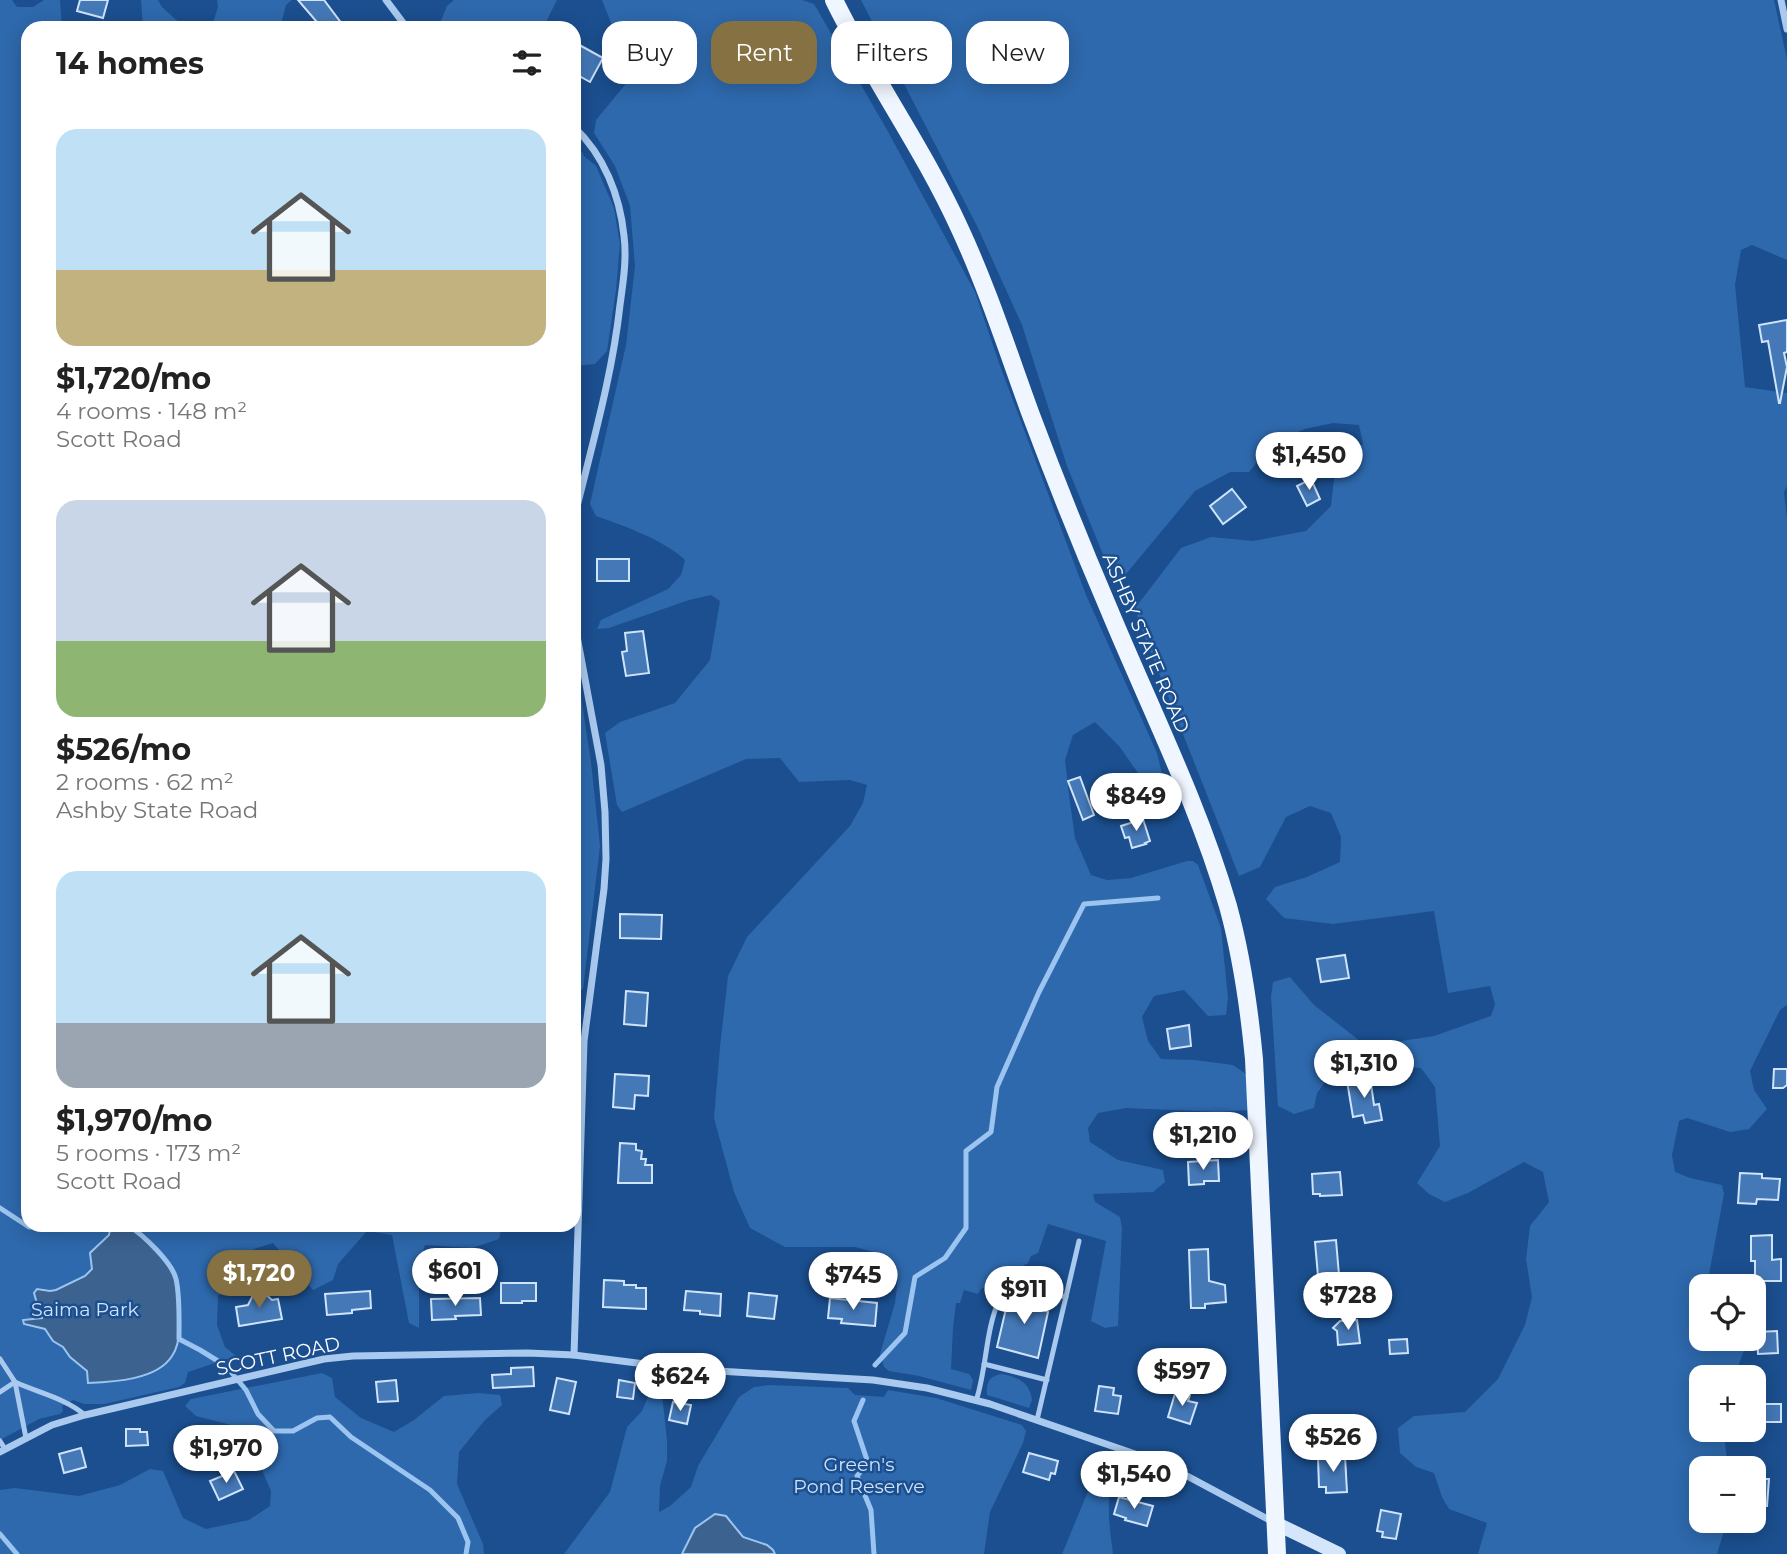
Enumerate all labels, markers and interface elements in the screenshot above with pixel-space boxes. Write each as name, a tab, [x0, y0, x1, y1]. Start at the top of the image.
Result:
chip: Buy	[602, 21, 697, 84]
chip: Rent	[711, 21, 817, 84]
chip: Filters	[831, 21, 952, 84]
chip: New	[966, 21, 1069, 84]
icon: filters	[508, 44, 546, 82]
text: 14 homes	[56, 45, 204, 82]
icon: home	[238, 174, 364, 300]
text: $1,720/mo	[56, 360, 211, 397]
text: 4 rooms · 148 m²	[56, 397, 247, 425]
text: Scott Road	[56, 425, 182, 453]
pin: $1,450	[1252, 433, 1366, 492]
text: $1,450	[1272, 441, 1346, 469]
icon: home	[238, 545, 364, 671]
street label: ASHBY STATE ROAD	[1098, 550, 1194, 736]
text: $526/mo	[56, 731, 191, 768]
text: 2 rooms · 62 m²	[56, 768, 234, 796]
pin: $849	[1095, 774, 1177, 833]
text: $849	[1106, 782, 1166, 810]
text: Ashby State Road	[56, 796, 258, 824]
icon: home	[238, 916, 364, 1042]
pin: $1,310	[1307, 1040, 1421, 1100]
text: $1,310	[1330, 1049, 1398, 1077]
text: $1,970/mo	[56, 1102, 212, 1139]
pin: $1,210	[1146, 1112, 1260, 1172]
text: $1,210	[1169, 1121, 1237, 1149]
text: 5 rooms · 173 m²	[56, 1139, 241, 1167]
text: Scott Road	[56, 1167, 182, 1195]
pin: $601	[414, 1248, 496, 1308]
pin: $1,720	[202, 1250, 316, 1310]
pin: $745	[812, 1252, 894, 1312]
text: $601	[428, 1257, 482, 1285]
text: $1,720	[223, 1259, 295, 1287]
text: $745	[825, 1261, 881, 1289]
pin: $911	[983, 1266, 1065, 1326]
pin: $728	[1307, 1272, 1389, 1332]
map controls	[1689, 1274, 1766, 1533]
button: locate	[1689, 1274, 1766, 1351]
text: $911	[1000, 1275, 1048, 1303]
text: $728	[1319, 1281, 1377, 1309]
park label: Saima Park	[31, 1298, 140, 1321]
street label: SCOTT ROAD	[214, 1332, 342, 1380]
pin: $597	[1141, 1348, 1223, 1408]
pin: $624	[639, 1354, 721, 1413]
text: $597	[1153, 1357, 1211, 1385]
text: $624	[651, 1362, 709, 1390]
button: +	[1689, 1365, 1766, 1442]
pin: $526	[1292, 1414, 1374, 1474]
text: $526	[1305, 1423, 1361, 1451]
pin: $1,970	[169, 1426, 283, 1485]
text: $1,970	[189, 1434, 263, 1462]
pin: $1,540	[1077, 1452, 1191, 1511]
park label: Green's Pond Reserve	[793, 1453, 925, 1498]
button: −	[1689, 1456, 1766, 1533]
text: $1,540	[1097, 1460, 1171, 1488]

